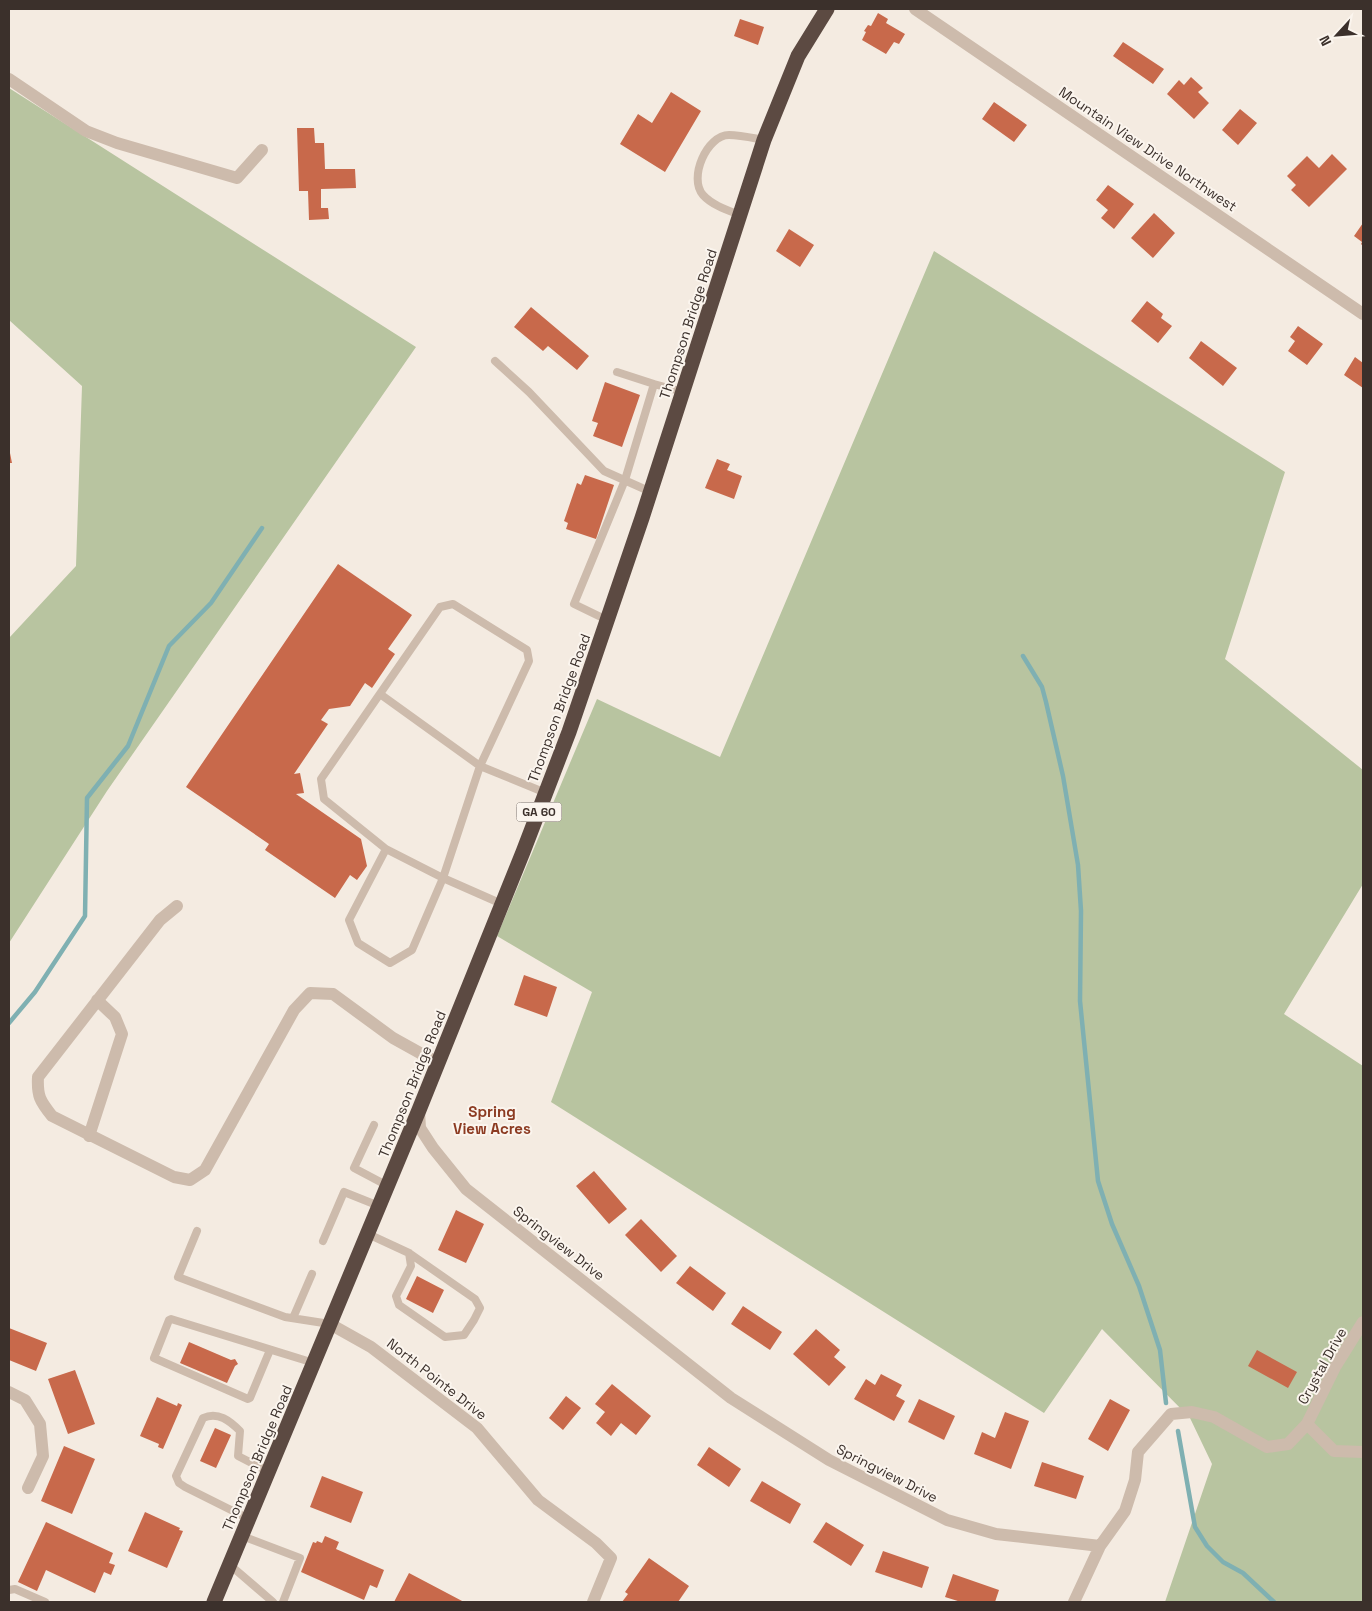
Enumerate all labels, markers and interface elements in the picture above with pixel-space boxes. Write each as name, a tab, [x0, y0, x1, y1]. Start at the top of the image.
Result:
north arrow	[1312, 10, 1362, 60]
text: N	[1315, 33, 1335, 49]
street label: Mountain View Drive Northwest	[1056, 83, 1240, 215]
street label: Thompson Bridge Road	[655, 247, 721, 401]
street label: Thompson Bridge Road	[524, 631, 594, 785]
road number: GA 60	[516, 802, 562, 822]
street label: Thompson Bridge Road	[374, 1008, 450, 1160]
district label: Spring View Acres	[453, 1102, 531, 1138]
street label: Springview Drive	[510, 1202, 608, 1284]
street label: Crystal Drive	[1294, 1324, 1350, 1408]
street label: North Pointe Drive	[383, 1334, 491, 1424]
street label: Thompson Bridge Road	[218, 1382, 296, 1534]
street label: Springview Drive	[833, 1440, 941, 1506]

